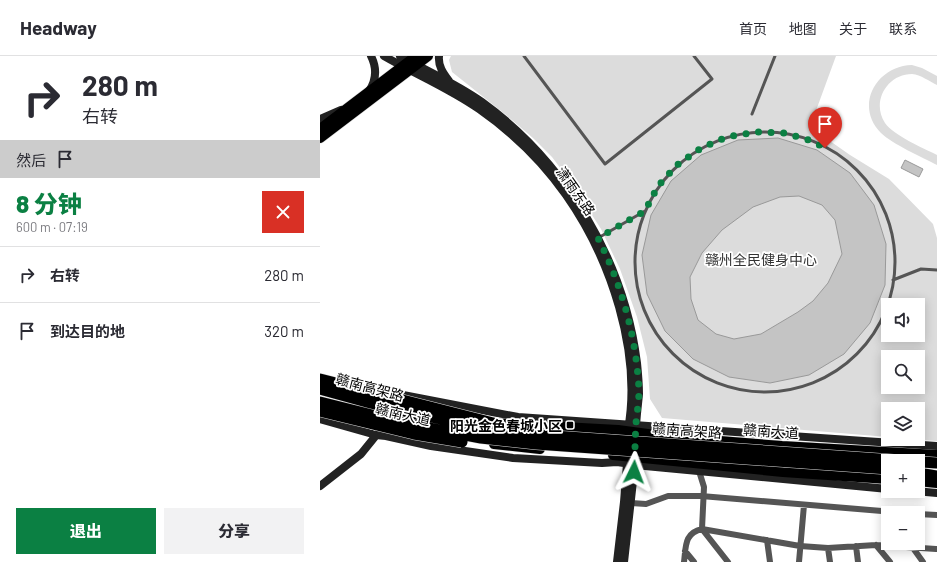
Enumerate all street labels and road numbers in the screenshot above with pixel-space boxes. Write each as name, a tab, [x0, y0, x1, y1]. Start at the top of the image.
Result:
street label: 潇雨东路	[553, 163, 599, 219]
street label: 赣南高架路	[334, 370, 406, 404]
street label: 赣南大道	[374, 399, 432, 429]
street label: 赣南高架路	[651, 419, 723, 441]
street label: 赣南大道	[742, 421, 800, 441]

